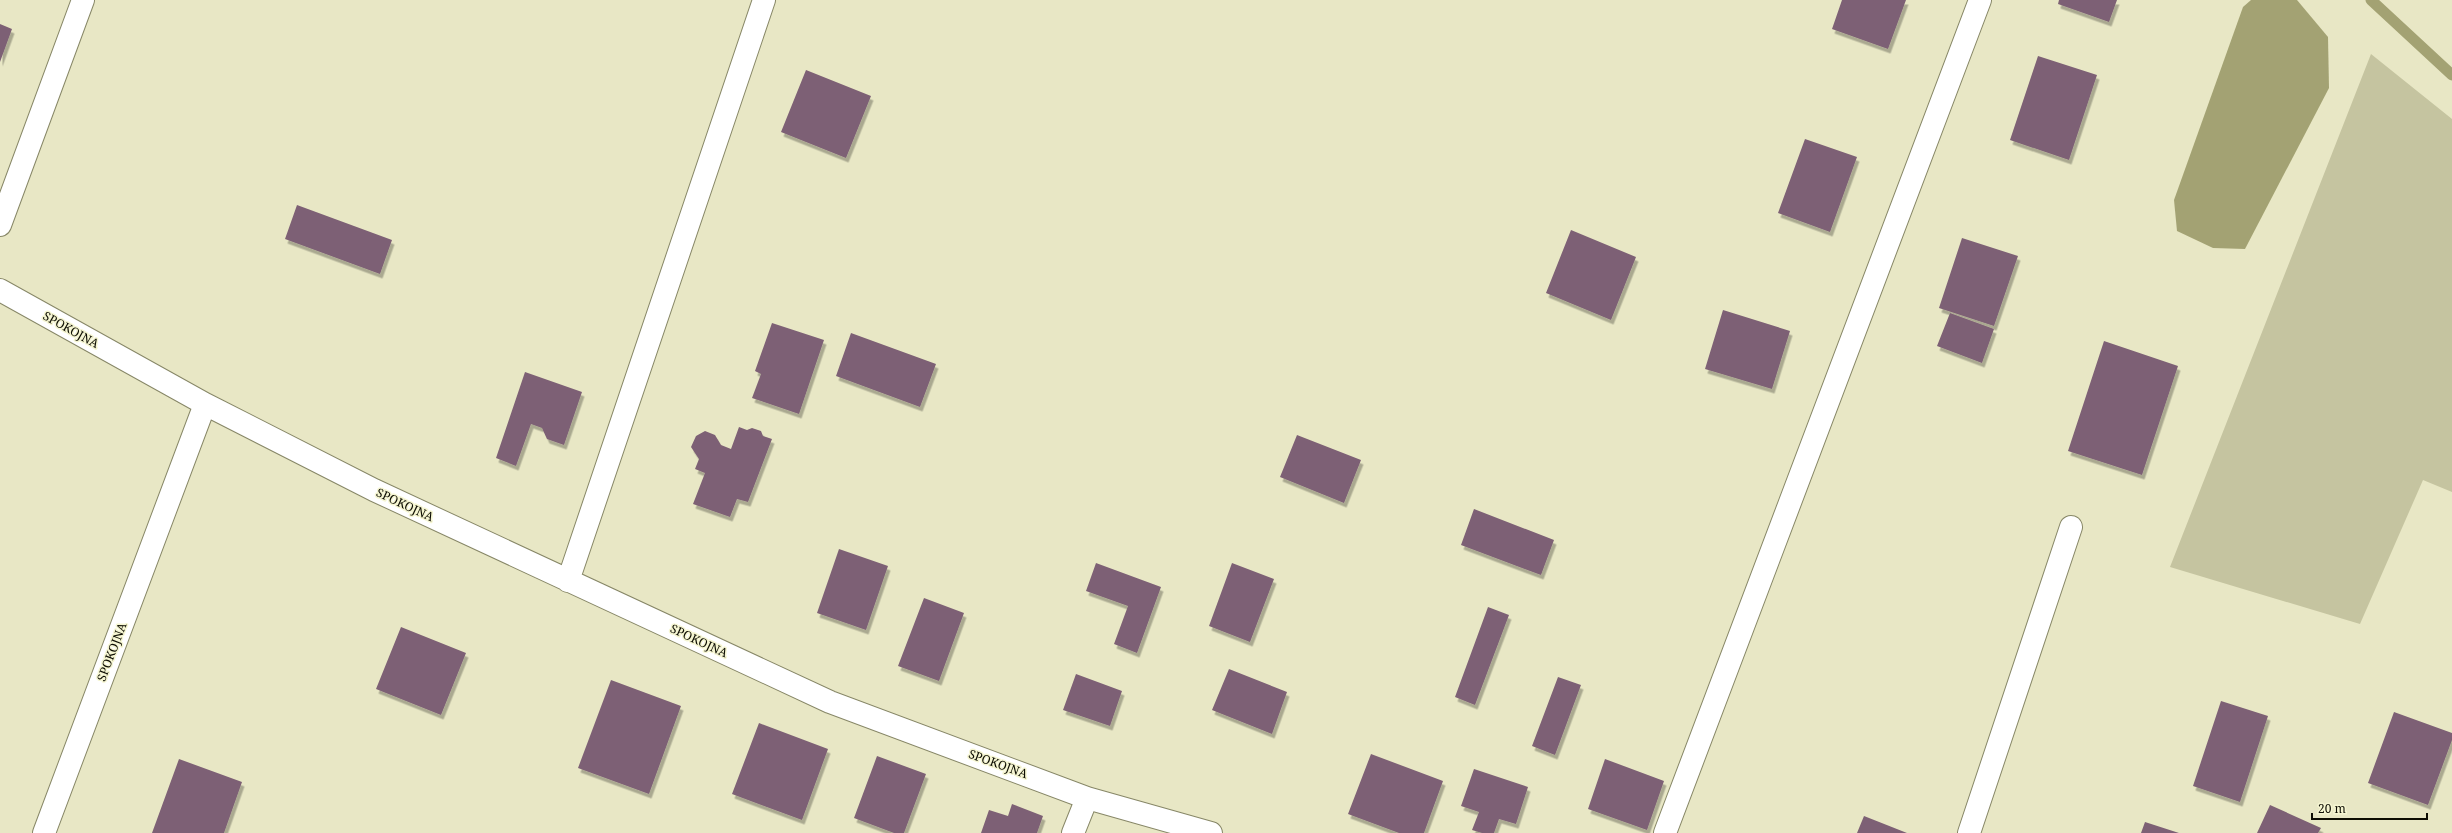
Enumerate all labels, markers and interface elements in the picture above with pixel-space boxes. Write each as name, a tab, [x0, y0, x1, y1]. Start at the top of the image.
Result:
street label: SPOKOJNA	[40, 307, 103, 352]
street label: SPOKOJNA	[374, 484, 437, 526]
street label: SPOKOJNA	[93, 620, 131, 684]
street label: SPOKOJNA	[668, 620, 731, 662]
street label: SPOKOJNA	[966, 745, 1031, 782]
scale bar	[2312, 795, 2427, 821]
text: 20 m	[2318, 800, 2346, 817]

